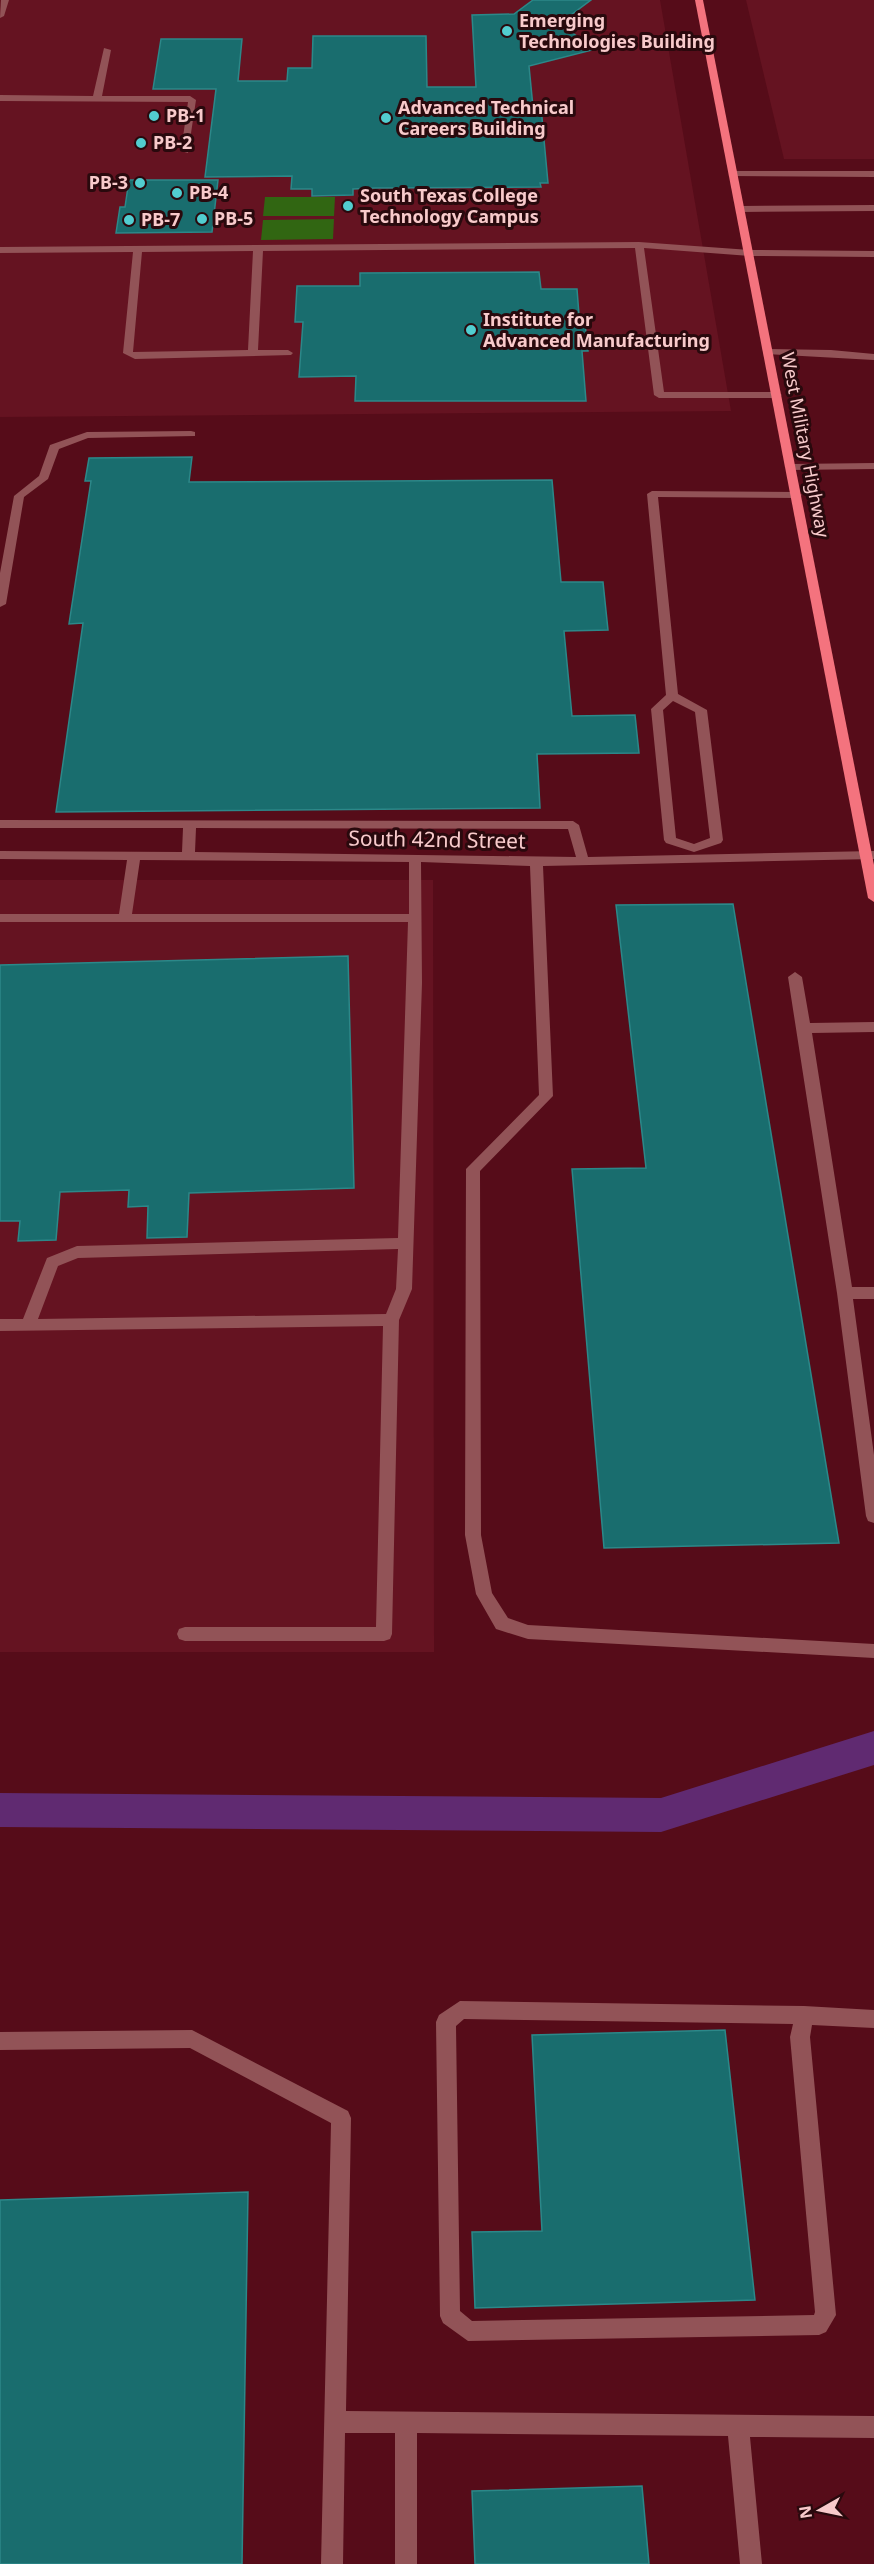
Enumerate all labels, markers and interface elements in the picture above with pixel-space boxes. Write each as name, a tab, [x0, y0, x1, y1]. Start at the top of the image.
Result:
place label: Emerging Technologies Building	[519, 8, 715, 53]
marker: Emerging Technologies Building	[500, 24, 514, 38]
place label: Advanced Technical Careers Building	[398, 95, 574, 140]
place label: PB-1	[166, 103, 205, 127]
marker: PB-1	[147, 109, 161, 123]
marker: Advanced Technical Careers Building	[379, 111, 393, 125]
place label: PB-2	[153, 130, 192, 154]
marker: PB-2	[134, 136, 148, 150]
place label: PB-3	[89, 170, 128, 194]
marker: PB-3	[133, 176, 147, 190]
place label: PB-4	[189, 180, 228, 204]
place label: South Texas College Technology Campus	[360, 183, 539, 228]
marker: PB-4	[170, 186, 184, 200]
marker: South Texas College Technology Campus	[341, 199, 355, 213]
place label: PB-5	[214, 206, 253, 230]
place label: PB-7	[141, 207, 180, 231]
marker: PB-5	[195, 212, 209, 226]
marker: PB-7	[122, 213, 136, 227]
place label: Institute for Advanced Manufacturing	[483, 307, 710, 352]
marker: Institute for Advanced Manufacturing	[464, 323, 478, 337]
street label: West Military Highway	[776, 350, 836, 540]
street label: South 42nd Street	[348, 823, 526, 855]
north arrow	[790, 2480, 850, 2540]
text: N	[793, 2504, 817, 2520]

